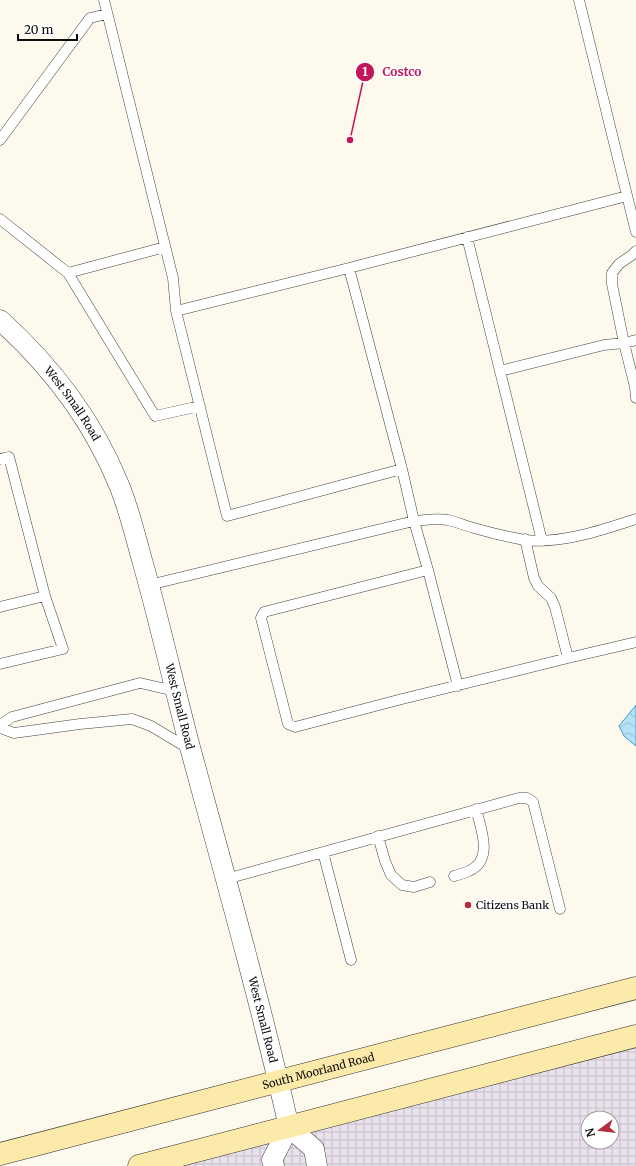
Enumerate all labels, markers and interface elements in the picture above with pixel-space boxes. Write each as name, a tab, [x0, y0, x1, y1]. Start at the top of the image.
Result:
scale bar	[18, 16, 77, 42]
text: 20 m	[24, 22, 53, 37]
callout: Costco	[355, 60, 430, 84]
text: 1	[362, 64, 368, 79]
text: Costco	[383, 64, 421, 79]
street label: West Small Road	[41, 363, 104, 444]
street label: West Small Road	[162, 661, 197, 751]
place label: Citizens Bank	[476, 898, 549, 912]
marker: Citizens Bank	[463, 900, 473, 910]
street label: West Small Road	[245, 974, 281, 1064]
street label: South Moorland Road	[261, 1050, 376, 1092]
north arrow	[580, 1110, 620, 1150]
text: N	[582, 1126, 598, 1139]

